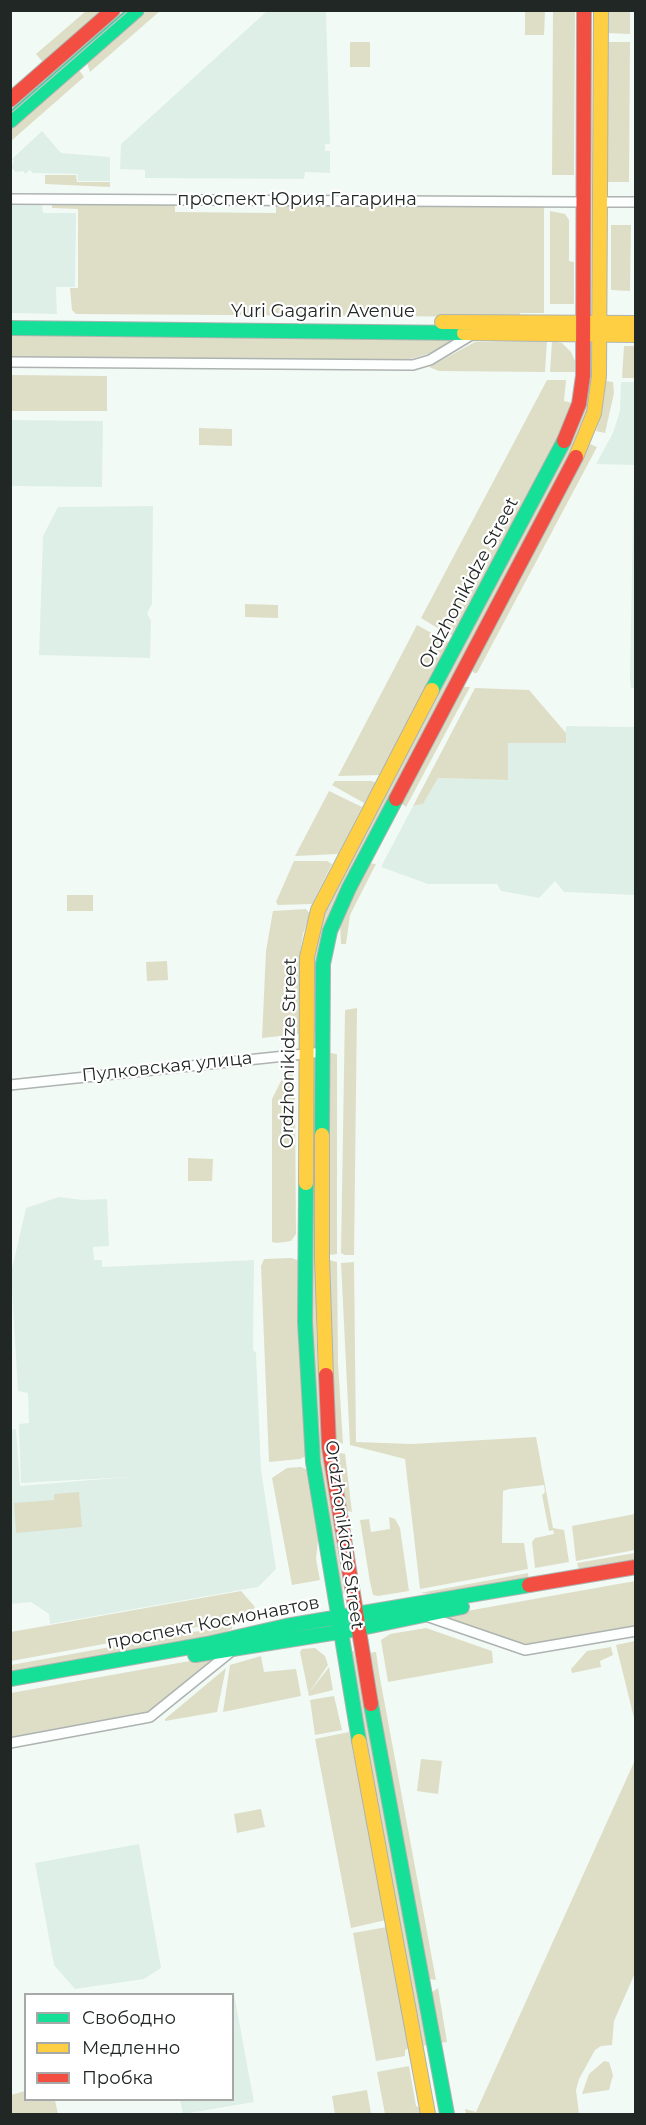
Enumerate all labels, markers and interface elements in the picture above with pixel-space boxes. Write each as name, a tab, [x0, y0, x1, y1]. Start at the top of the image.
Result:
street label: проспект Юрия Гагарина	[177, 189, 417, 211]
street label: Yuri Gagarin Avenue	[231, 301, 415, 323]
street label: Ordzhonikidze Street	[415, 494, 523, 672]
street label: Ordzhonikidze Street	[277, 957, 301, 1149]
street label: Пулковская улица	[81, 1047, 253, 1087]
street label: Ordzhonikidze Street	[320, 1439, 368, 1631]
street label: проспект Космонавтов	[105, 1592, 321, 1654]
legend	[24, 1993, 234, 2101]
text: Свободно	[82, 2007, 176, 2029]
text: Медленно	[82, 2037, 180, 2059]
text: Пробка	[82, 2067, 153, 2089]

